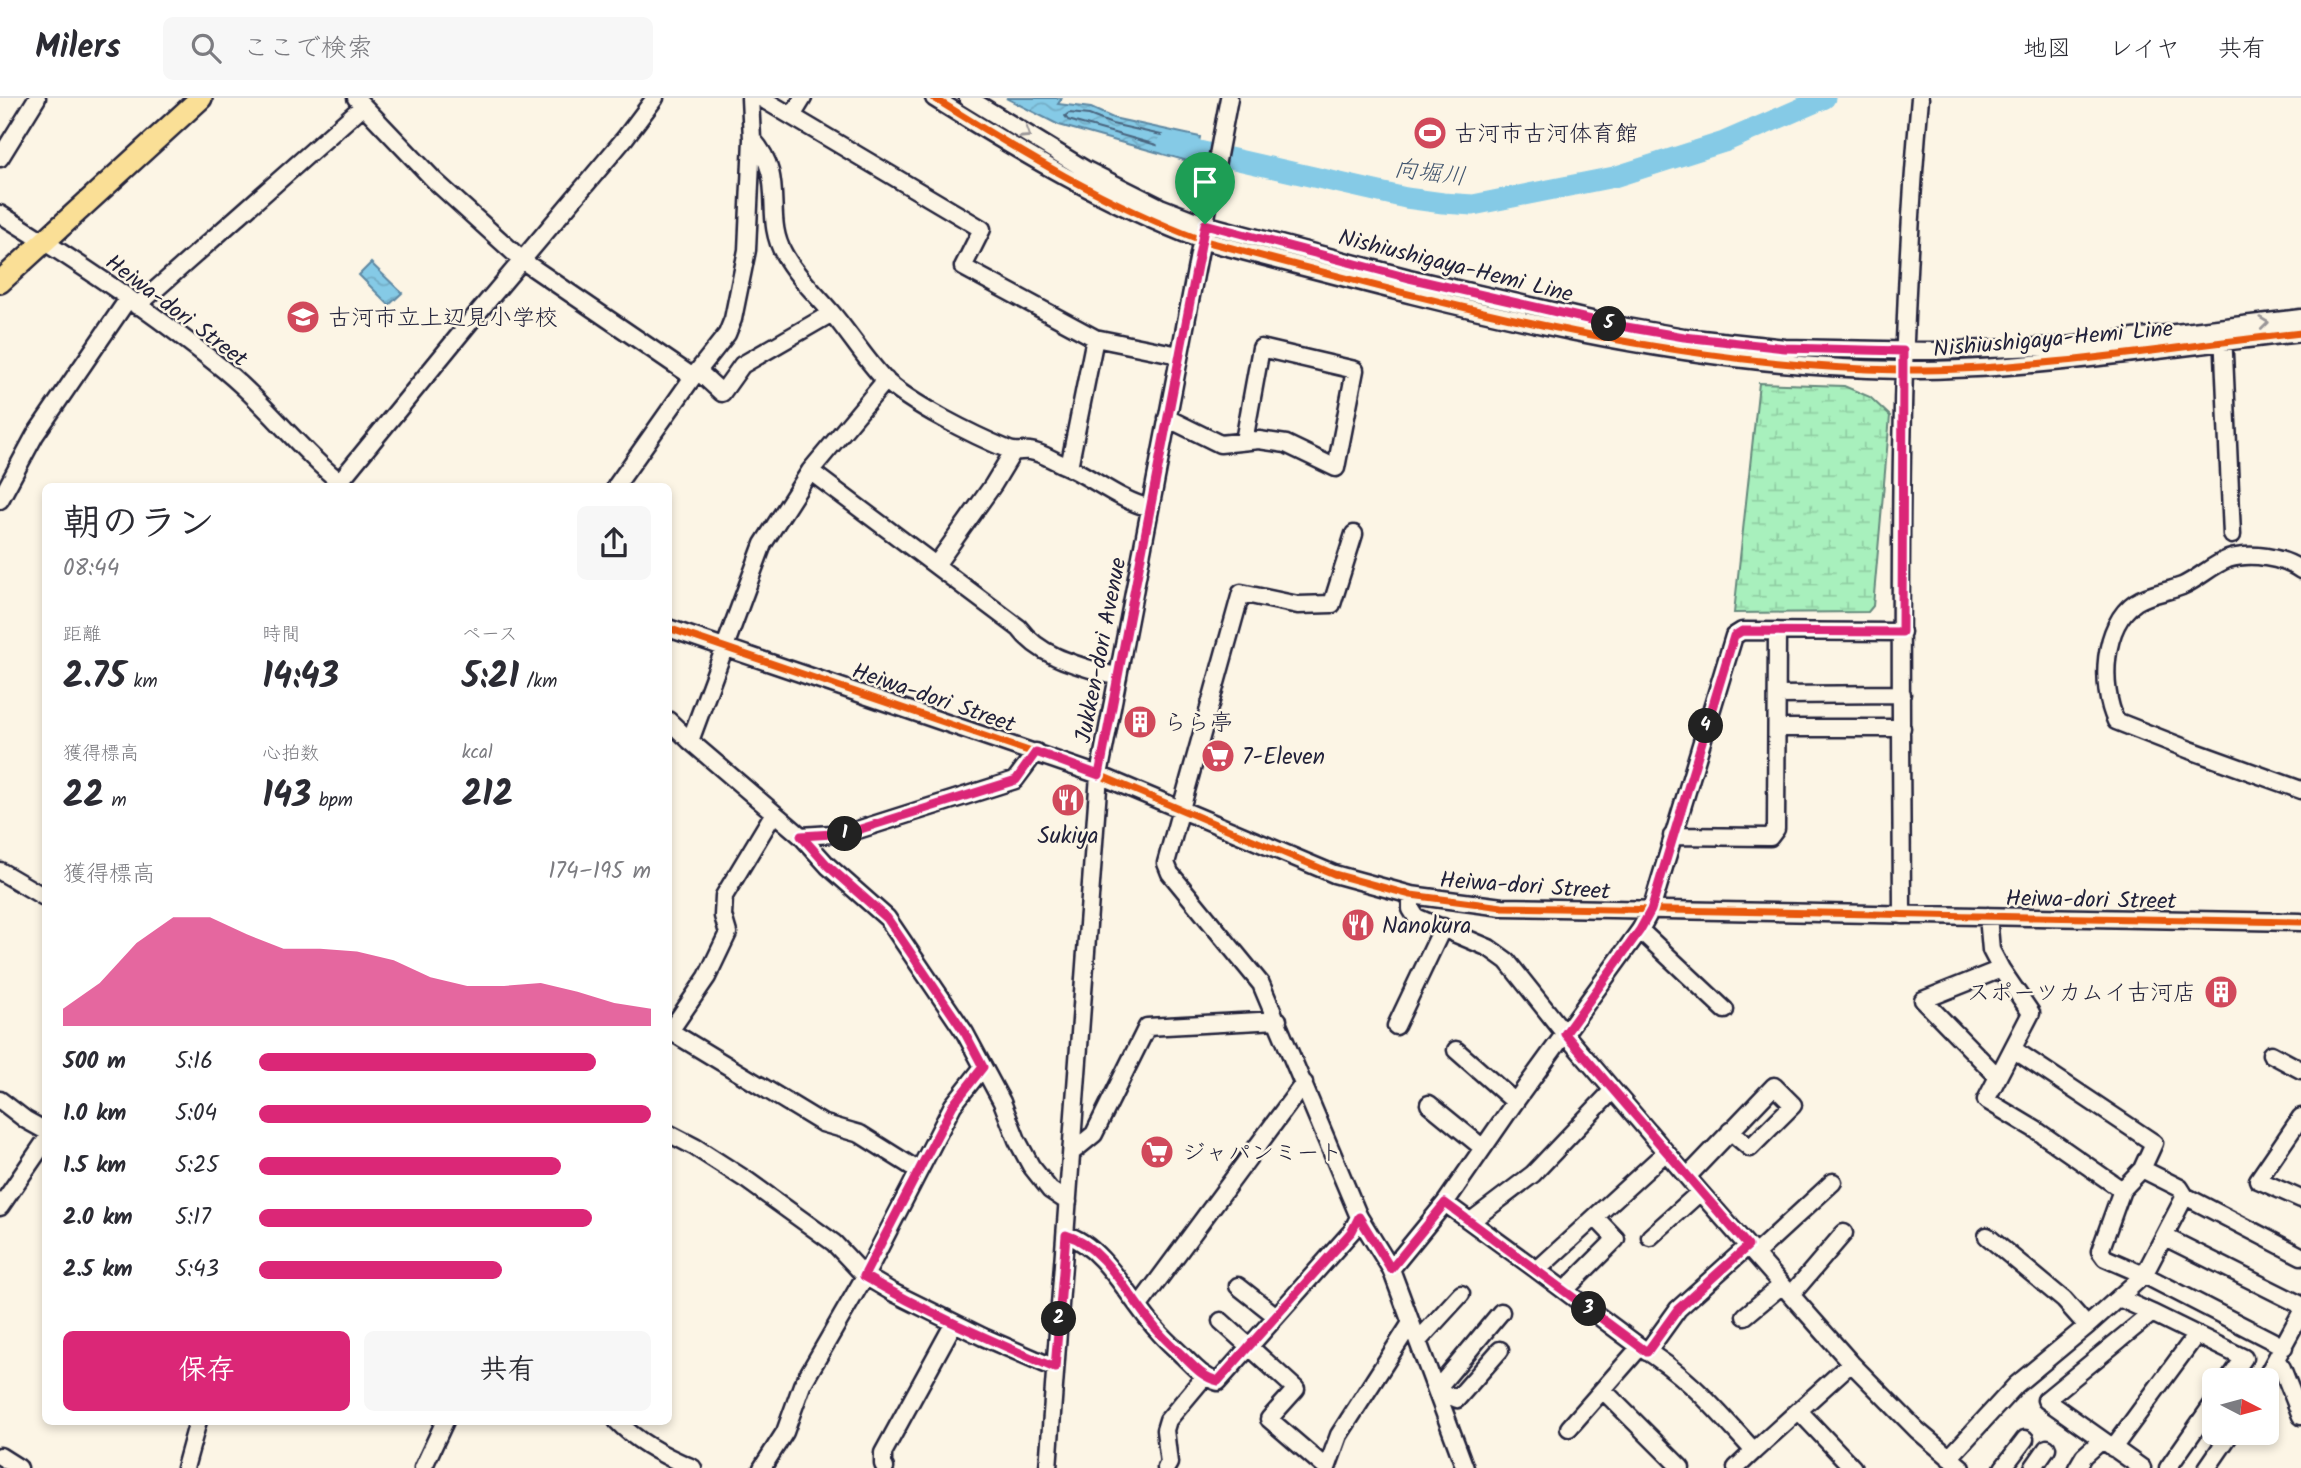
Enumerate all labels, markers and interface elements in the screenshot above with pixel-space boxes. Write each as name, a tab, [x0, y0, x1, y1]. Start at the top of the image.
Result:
search box	[163, 17, 653, 80]
text: Milers	[35, 22, 121, 75]
text: ここで検索	[243, 28, 373, 70]
icon: search	[187, 29, 225, 67]
text: 地図	[2023, 30, 2071, 69]
text: レイヤ	[2109, 30, 2180, 69]
text: 共有	[2218, 30, 2266, 69]
sports icon: 古河市古河体育館	[1411, 114, 1449, 152]
place label: 古河市古河体育館	[1454, 117, 1638, 153]
one-way arrow	[1018, 125, 1031, 138]
water label: 向堀川	[1392, 150, 1468, 197]
pin	[1175, 152, 1235, 224]
icon: arrive	[1186, 163, 1224, 201]
street label: Nishiushigaya-Hemi Line	[1334, 220, 1577, 314]
street label: Heiwa-dori Street	[97, 246, 256, 378]
school or university icon: 古河市立上辺見小学校	[284, 298, 322, 336]
place label: 古河市立上辺見小学校	[328, 301, 558, 337]
pin: 5	[1592, 306, 1626, 342]
text: 5	[1604, 308, 1613, 338]
street label: Nishiushigaya-Hemi Line	[1932, 312, 2175, 368]
one-way arrow	[2258, 315, 2270, 330]
text: 朝のラン	[63, 495, 215, 555]
button: share	[577, 506, 651, 580]
text: 08:44	[63, 551, 119, 587]
street label: Jukken-dori Avenue	[1066, 554, 1138, 746]
text: 距離	[63, 620, 101, 650]
text: 時間	[262, 620, 300, 650]
text: ペース	[462, 620, 518, 650]
text: 2.75	[63, 650, 126, 706]
text: 14:43	[262, 650, 339, 706]
text: 5:21	[462, 650, 519, 706]
street label: Heiwa-dori Street	[847, 654, 1021, 744]
text: km	[126, 667, 158, 697]
text: /km	[519, 667, 557, 697]
building icon: らら亭	[1121, 703, 1159, 741]
place label: らら亭	[1164, 706, 1233, 742]
pin: 4	[1688, 708, 1724, 744]
text: 4	[1700, 710, 1711, 740]
supermarket icon: 7-Eleven	[1199, 737, 1237, 775]
text: kcal	[462, 738, 493, 768]
text: 獲得標高	[63, 739, 139, 769]
text: 心拍数	[262, 739, 319, 769]
place label: 7-Eleven	[1242, 740, 1325, 776]
text: 212	[462, 768, 513, 824]
text: 22	[63, 769, 104, 825]
text: 143	[262, 769, 311, 825]
restaurant icon: Sukiya	[1049, 781, 1087, 819]
text: m	[104, 786, 127, 816]
text: bpm	[311, 786, 353, 816]
pin: 1	[828, 816, 862, 852]
text: 1	[842, 818, 847, 848]
place label: Sukiya	[1037, 819, 1099, 855]
text: 174–195 m	[548, 854, 651, 890]
text: 獲得標高	[63, 857, 155, 893]
street label: Heiwa-dori Street	[1439, 863, 1612, 911]
street label: Heiwa-dori Street	[2005, 882, 2178, 921]
restaurant icon: Nanokura	[1339, 906, 1377, 944]
place label: Nanokura	[1382, 909, 1471, 945]
building icon: スポーツカムイ古河店	[2202, 973, 2240, 1011]
place label: スポーツカムイ古河店	[1967, 976, 2196, 1012]
text: 500 m	[63, 1044, 126, 1080]
text: 5:16	[175, 1044, 213, 1080]
text: 1.0 km	[63, 1096, 126, 1132]
text: 5:04	[175, 1096, 217, 1132]
supermarket icon: ジャパンミート	[1138, 1133, 1176, 1171]
place label: ジャパンミート	[1182, 1136, 1343, 1172]
text: 1.5 km	[63, 1148, 126, 1184]
text: 5:25	[175, 1148, 219, 1184]
text: 2.0 km	[63, 1200, 133, 1236]
text: 5:17	[175, 1200, 211, 1236]
text: 2.5 km	[63, 1252, 133, 1288]
text: 5:43	[175, 1252, 219, 1288]
pin: 3	[1572, 1292, 1606, 1326]
text: 3	[1583, 1293, 1594, 1323]
pin: 2	[1042, 1302, 1076, 1336]
text: 2	[1053, 1303, 1064, 1333]
button: 保存	[63, 1331, 350, 1411]
button: 共有	[364, 1331, 651, 1411]
north arrow	[2202, 1368, 2278, 1446]
map controls	[2202, 1368, 2279, 1445]

